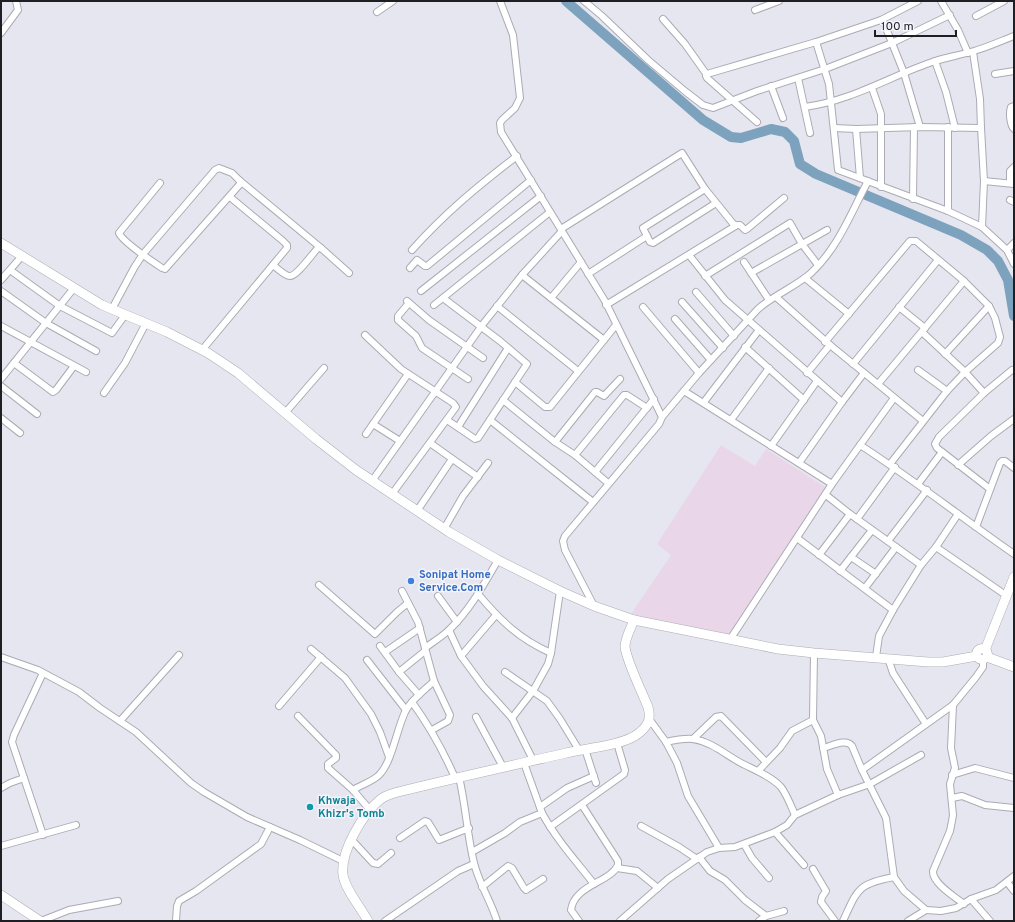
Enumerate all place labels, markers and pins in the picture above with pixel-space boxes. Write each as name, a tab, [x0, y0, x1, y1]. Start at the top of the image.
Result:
place label: Sonipat Home Service.Com	[419, 568, 491, 595]
marker: Sonipat Home Service.Com	[406, 576, 416, 586]
place label: Khwaja Khizr's Tomb	[318, 794, 385, 821]
marker: Khwaja Khizr's Tomb	[305, 802, 315, 812]

